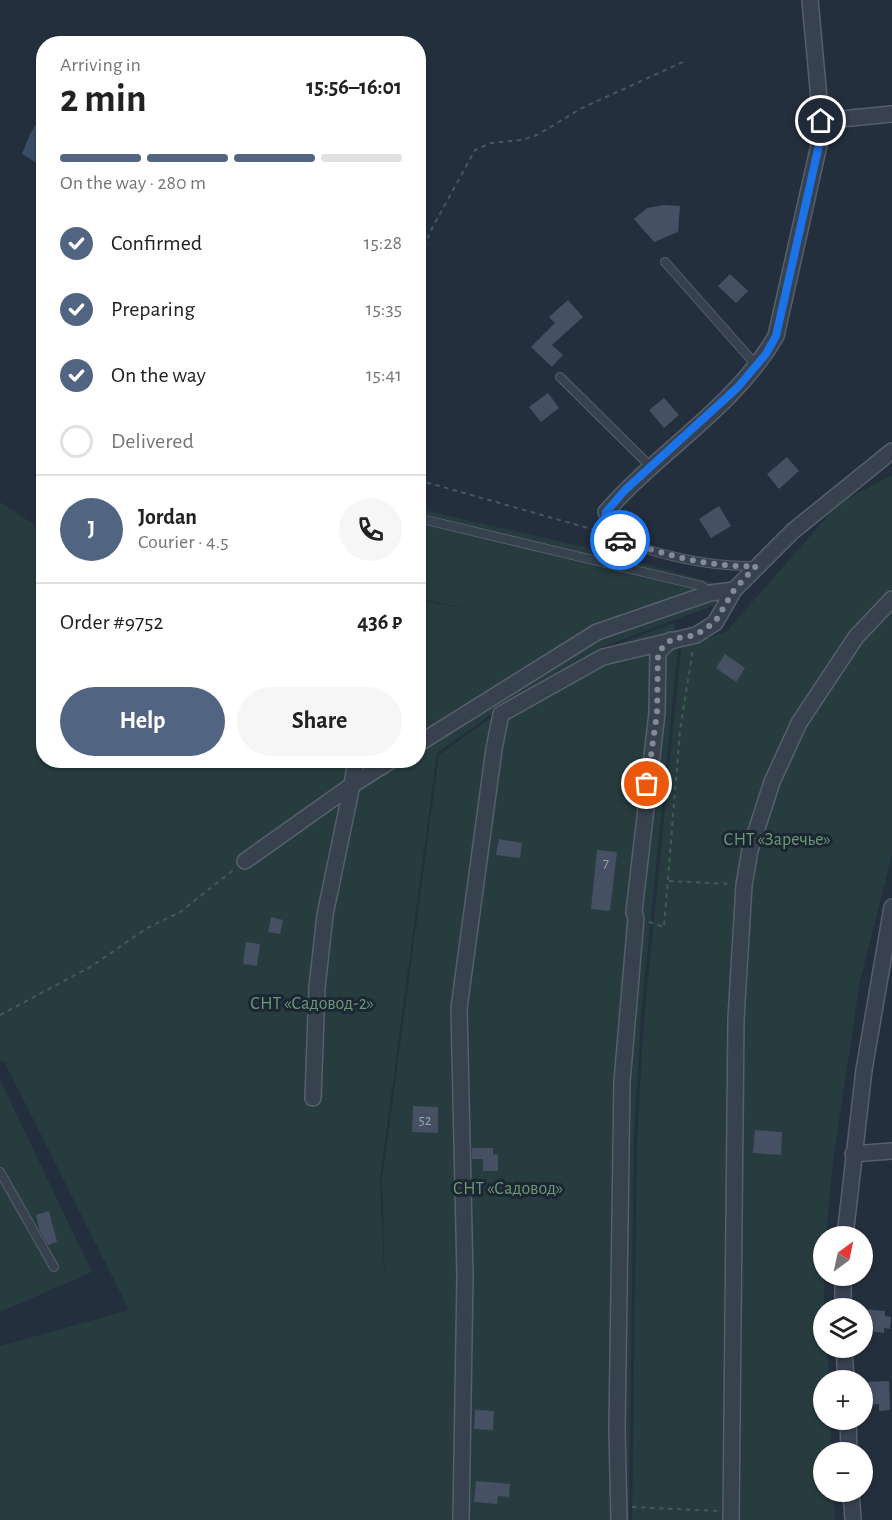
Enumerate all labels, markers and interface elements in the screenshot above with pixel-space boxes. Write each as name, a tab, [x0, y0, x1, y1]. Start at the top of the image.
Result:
text: Arriving in	[60, 55, 141, 75]
text: 15:56–16:01	[306, 76, 402, 98]
text: 2 min	[60, 80, 147, 119]
pin	[795, 95, 846, 146]
icon: home	[804, 104, 837, 137]
text: On the way · 280 m	[60, 173, 206, 193]
icon: check	[60, 227, 93, 260]
text: Confirmed	[111, 232, 202, 254]
text: 15:28	[364, 233, 402, 253]
icon: check	[60, 293, 93, 326]
text: Preparing	[111, 298, 195, 320]
text: 15:35	[366, 299, 402, 319]
icon: check	[60, 359, 93, 392]
text: On the way	[111, 364, 206, 386]
text: 15:41	[366, 365, 402, 385]
text: Delivered	[111, 430, 194, 452]
button: phone	[339, 498, 402, 561]
text: Jordan	[138, 506, 197, 528]
courier	[590, 510, 650, 570]
text: J	[88, 518, 95, 540]
icon: car	[604, 524, 637, 557]
text: Courier · 4.5	[138, 532, 229, 552]
text: Order #9752	[60, 611, 163, 633]
text: 436 ₽	[357, 611, 402, 633]
button: Help	[60, 687, 225, 756]
button: Share	[237, 687, 402, 756]
pin	[621, 758, 672, 809]
icon: bag	[630, 767, 663, 800]
park label: СНТ «Заречье»	[723, 831, 831, 849]
house number: 7	[603, 856, 609, 871]
park label: СНТ «Садовод-2»	[250, 995, 374, 1013]
house number: 52	[418, 1113, 432, 1128]
park label: СНТ «Садовод»	[453, 1180, 563, 1198]
north arrow	[813, 1226, 873, 1286]
map controls	[813, 1226, 873, 1502]
button: layers	[813, 1298, 873, 1358]
button: +	[813, 1370, 873, 1430]
button: −	[813, 1442, 873, 1502]

